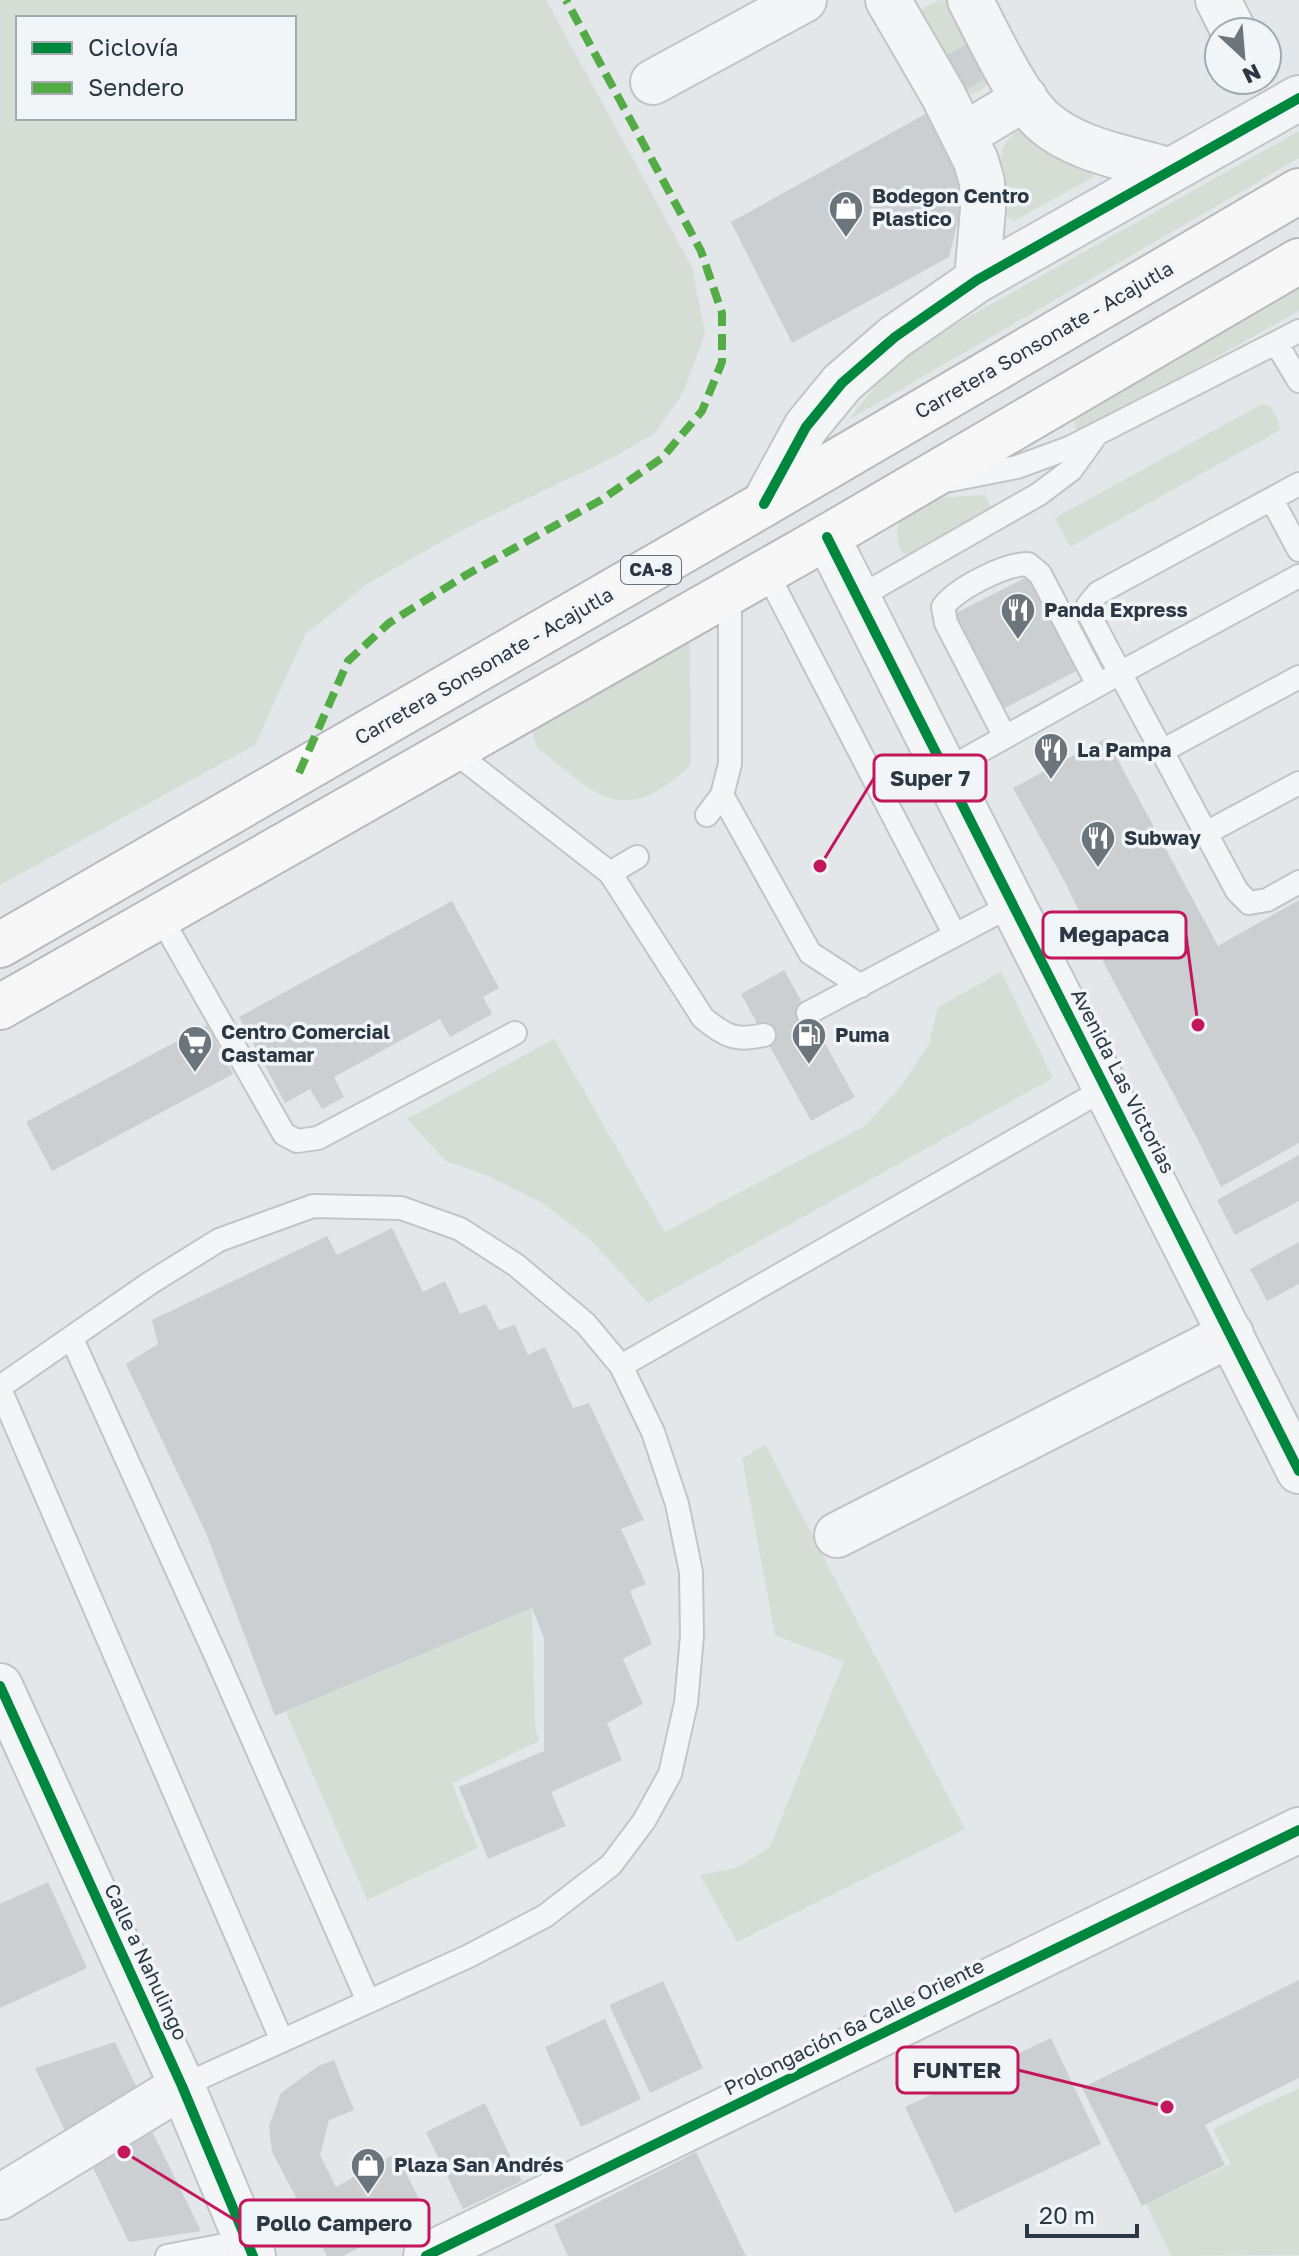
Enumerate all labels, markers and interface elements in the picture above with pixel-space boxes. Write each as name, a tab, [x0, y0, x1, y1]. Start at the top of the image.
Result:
legend	[16, 16, 296, 120]
north arrow	[1203, 16, 1283, 96]
text: Ciclovía	[88, 32, 179, 61]
text: N	[1239, 59, 1265, 90]
text: Sendero	[88, 72, 184, 101]
place label: Bodegon Centro Plastico	[872, 183, 1029, 230]
shop icon: Bodegon Centro Plastico	[827, 189, 865, 239]
street label: Carretera Sonsonate - Acajutla	[910, 255, 1177, 423]
road number: CA-8	[621, 556, 681, 584]
street label: Carretera Sonsonate - Acajutla	[350, 581, 617, 749]
restaurant icon: Panda Express	[999, 591, 1037, 641]
place label: Panda Express	[1044, 597, 1188, 621]
restaurant icon: La Pampa	[1032, 731, 1070, 781]
place label: La Pampa	[1077, 737, 1171, 761]
callout: Super 7	[874, 755, 986, 801]
text: Super 7	[890, 764, 970, 791]
restaurant icon: Subway	[1079, 819, 1117, 869]
place label: Subway	[1124, 825, 1201, 849]
callout: Megapaca	[1043, 912, 1186, 958]
text: Megapaca	[1059, 920, 1169, 947]
street label: Avenida Las Victorias	[1067, 984, 1181, 1177]
fuel station icon: Puma	[790, 1016, 828, 1066]
place label: Centro Comercial Castamar	[221, 1019, 390, 1066]
place label: Puma	[835, 1022, 889, 1046]
supermarket icon: Centro Comercial Castamar	[176, 1024, 214, 1074]
street label: Calle a Nahulingo	[100, 1880, 194, 2044]
street label: Prolongación 6a Calle Oriente	[720, 1953, 987, 2100]
callout: FUNTER	[897, 2047, 1018, 2093]
text: FUNTER	[912, 2056, 1002, 2083]
shop icon: Plaza San Andrés	[349, 2146, 387, 2196]
place label: Plaza San Andrés	[394, 2152, 564, 2176]
scale bar	[1027, 2188, 1137, 2238]
callout: Pollo Campero	[240, 2200, 429, 2246]
text: 20 m	[1039, 2200, 1095, 2229]
text: Pollo Campero	[256, 2209, 412, 2236]

